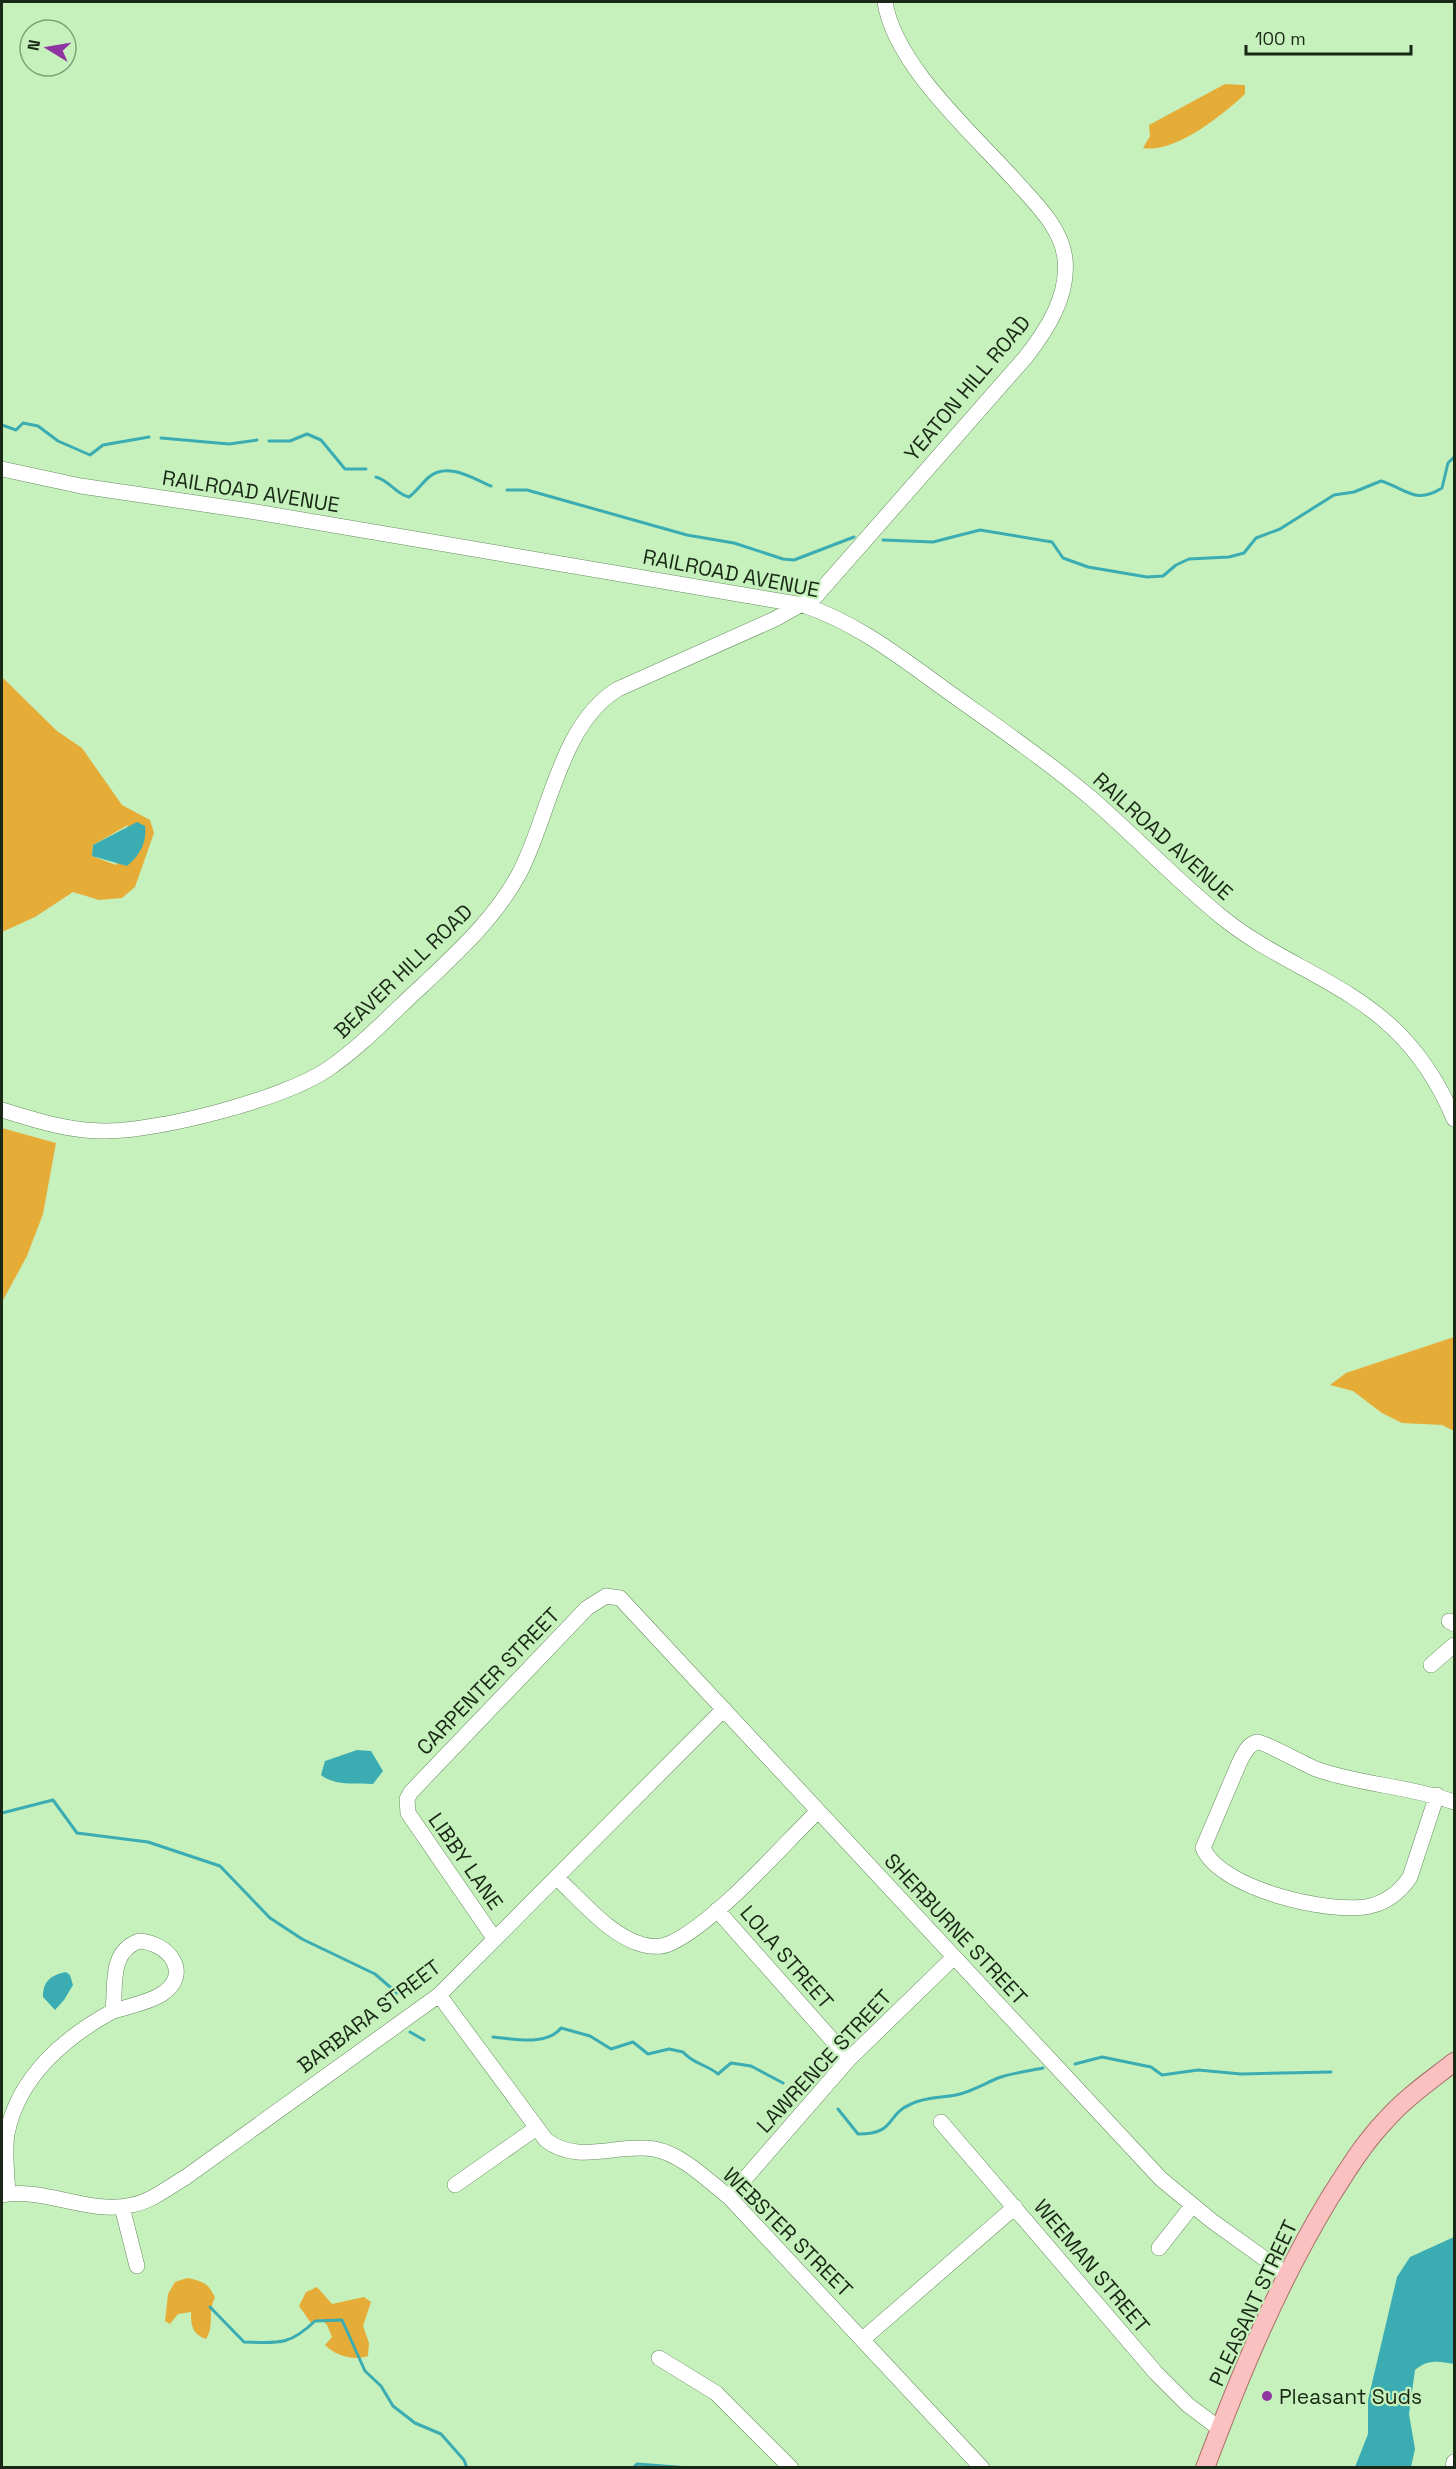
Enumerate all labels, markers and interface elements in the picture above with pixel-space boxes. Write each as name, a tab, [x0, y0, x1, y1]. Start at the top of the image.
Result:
north arrow	[18, 18, 78, 78]
scale bar	[1246, 18, 1411, 56]
text: 100 m	[1255, 27, 1306, 50]
text: N	[22, 38, 45, 53]
street label: YEATON HILL ROAD	[898, 309, 1036, 467]
street label: RAILROAD AVENUE	[160, 464, 342, 518]
street label: RAILROAD AVENUE	[640, 543, 822, 603]
street label: RAILROAD AVENUE	[1087, 766, 1239, 906]
street label: BEAVER HILL ROAD	[328, 898, 478, 1044]
street label: CARPENTER STREET	[411, 1602, 565, 1760]
street label: LIBBY LANE	[423, 1807, 509, 1915]
street label: SHERBURNE STREET	[879, 1847, 1033, 2011]
street label: LOLA STREET	[735, 1900, 839, 2014]
street label: BARBARA STREET	[292, 1953, 446, 2079]
street label: LAWRENCE STREET	[751, 1984, 897, 2138]
street label: WEBSTER STREET	[717, 2161, 859, 2303]
street label: WEEMAN STREET	[1028, 2194, 1156, 2338]
street label: PLEASANT STREET	[1203, 2216, 1303, 2390]
place label: Pleasant Suds	[1279, 2383, 1422, 2410]
marker: Pleasant Suds	[1260, 2389, 1274, 2403]

